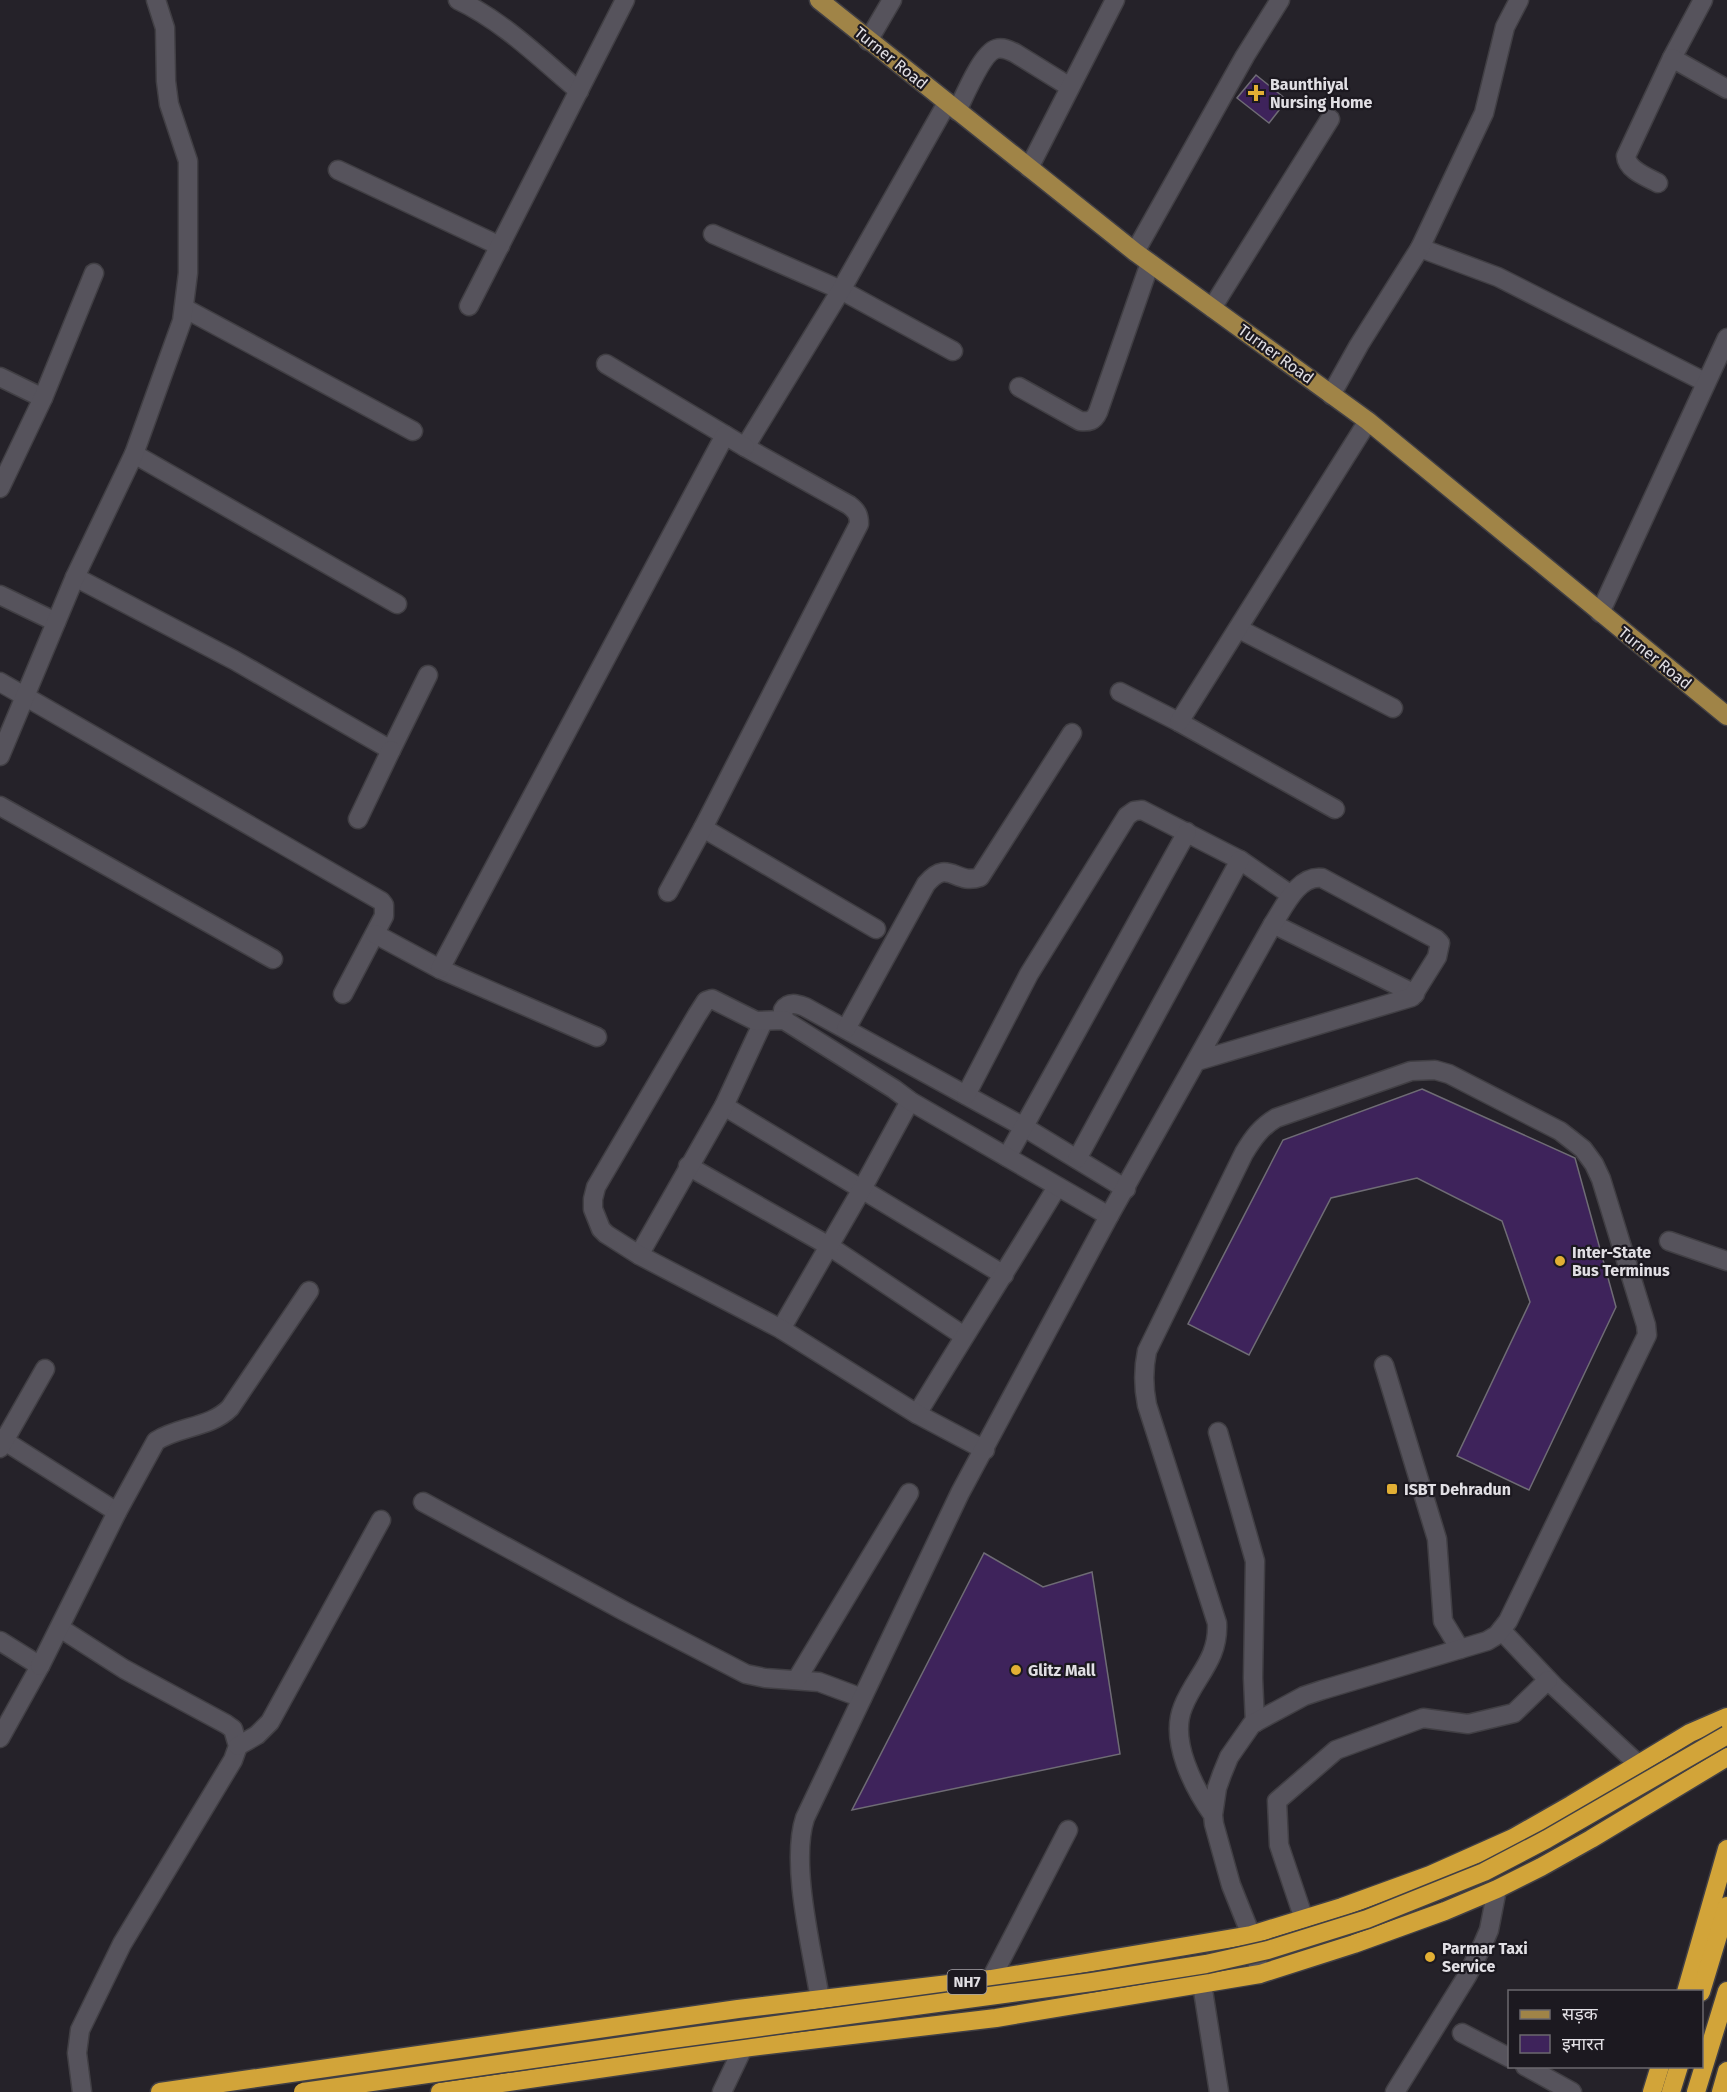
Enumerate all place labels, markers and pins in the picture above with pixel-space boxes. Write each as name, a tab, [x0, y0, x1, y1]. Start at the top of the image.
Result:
place label: Baunthiyal Nursing Home	[1270, 75, 1373, 112]
marker: Baunthiyal Nursing Home	[1247, 84, 1265, 102]
place label: Inter-State Bus Terminus	[1572, 1243, 1670, 1280]
marker: Inter-State Bus Terminus	[1553, 1254, 1567, 1268]
place label: ISBT Dehradun	[1404, 1480, 1511, 1499]
marker: ISBT Dehradun	[1385, 1482, 1399, 1496]
place label: Glitz Mall	[1028, 1661, 1096, 1680]
marker: Glitz Mall	[1009, 1663, 1023, 1677]
place label: Parmar Taxi Service	[1442, 1939, 1528, 1976]
marker: Parmar Taxi Service	[1423, 1950, 1437, 1964]

